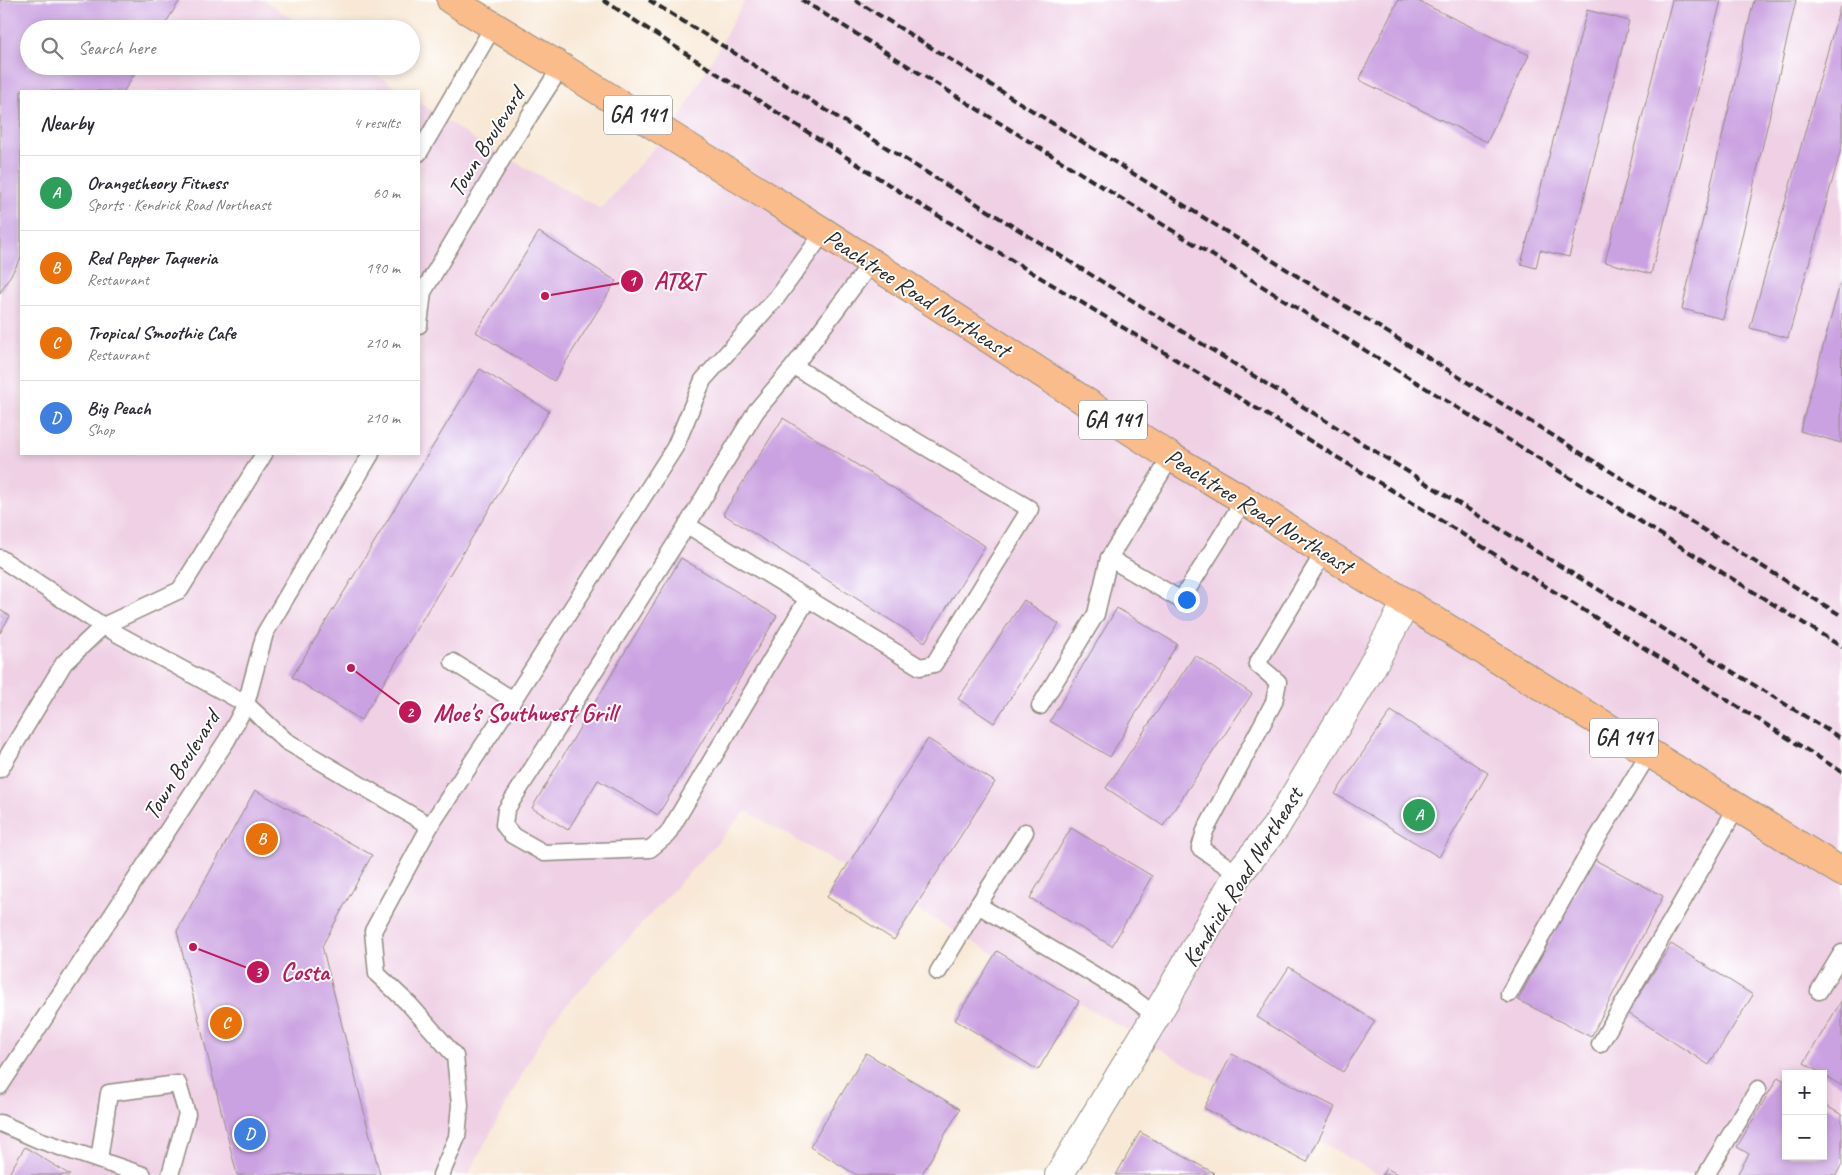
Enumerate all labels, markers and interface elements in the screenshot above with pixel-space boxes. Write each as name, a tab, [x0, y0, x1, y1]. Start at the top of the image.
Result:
search box	[20, 20, 420, 75]
icon: search	[38, 34, 66, 62]
text: Search here	[78, 36, 155, 60]
street label: Town Boulevard	[441, 79, 533, 202]
road number: GA 141	[604, 96, 672, 134]
text: Nearby	[40, 110, 93, 136]
text: 4 results	[353, 113, 400, 133]
text: Orangetheory Fitness	[87, 171, 227, 195]
text: A	[52, 183, 60, 203]
text: 60 m	[373, 183, 400, 203]
text: Sports · Kendrick Road Northeast	[87, 195, 271, 215]
street label: Peachtree Road Northeast	[819, 222, 1018, 366]
text: Red Pepper Taqueria	[87, 246, 217, 270]
text: B	[52, 258, 60, 278]
text: 190 m	[366, 258, 400, 278]
callout: AT&T	[619, 261, 713, 301]
text: AT&T	[654, 265, 708, 297]
text: Restaurant	[87, 270, 149, 290]
text: 1	[629, 272, 638, 291]
text: Tropical Smoothie Cafe	[87, 321, 236, 345]
text: C	[52, 333, 60, 353]
text: 210 m	[366, 333, 400, 353]
text: Restaurant	[87, 345, 149, 365]
text: Big Peach	[87, 396, 151, 420]
road number: GA 141	[1079, 400, 1147, 440]
text: D	[51, 408, 61, 428]
text: 210 m	[366, 408, 400, 428]
text: Shop	[87, 420, 114, 440]
street label: Peachtree Road Northeast	[1160, 441, 1361, 582]
your location	[1174, 587, 1200, 613]
callout: Moe's Southwest Grill	[398, 692, 626, 732]
text: Moe's Southwest Grill	[433, 697, 621, 729]
street label: Town Boulevard	[136, 702, 228, 825]
text: 2	[407, 703, 415, 722]
road number: GA 141	[1590, 718, 1658, 758]
street label: Kendrick Road Northeast	[1175, 780, 1310, 972]
pin: A	[1403, 796, 1435, 834]
pin: B	[246, 820, 278, 858]
callout: Costa	[246, 952, 339, 992]
text: Costa	[281, 956, 331, 988]
text: 3	[255, 963, 263, 982]
pin: C	[210, 1004, 242, 1042]
map controls	[1782, 1070, 1827, 1160]
button: +	[1782, 1070, 1827, 1115]
pin: D	[234, 1115, 266, 1153]
button: −	[1782, 1115, 1827, 1160]

